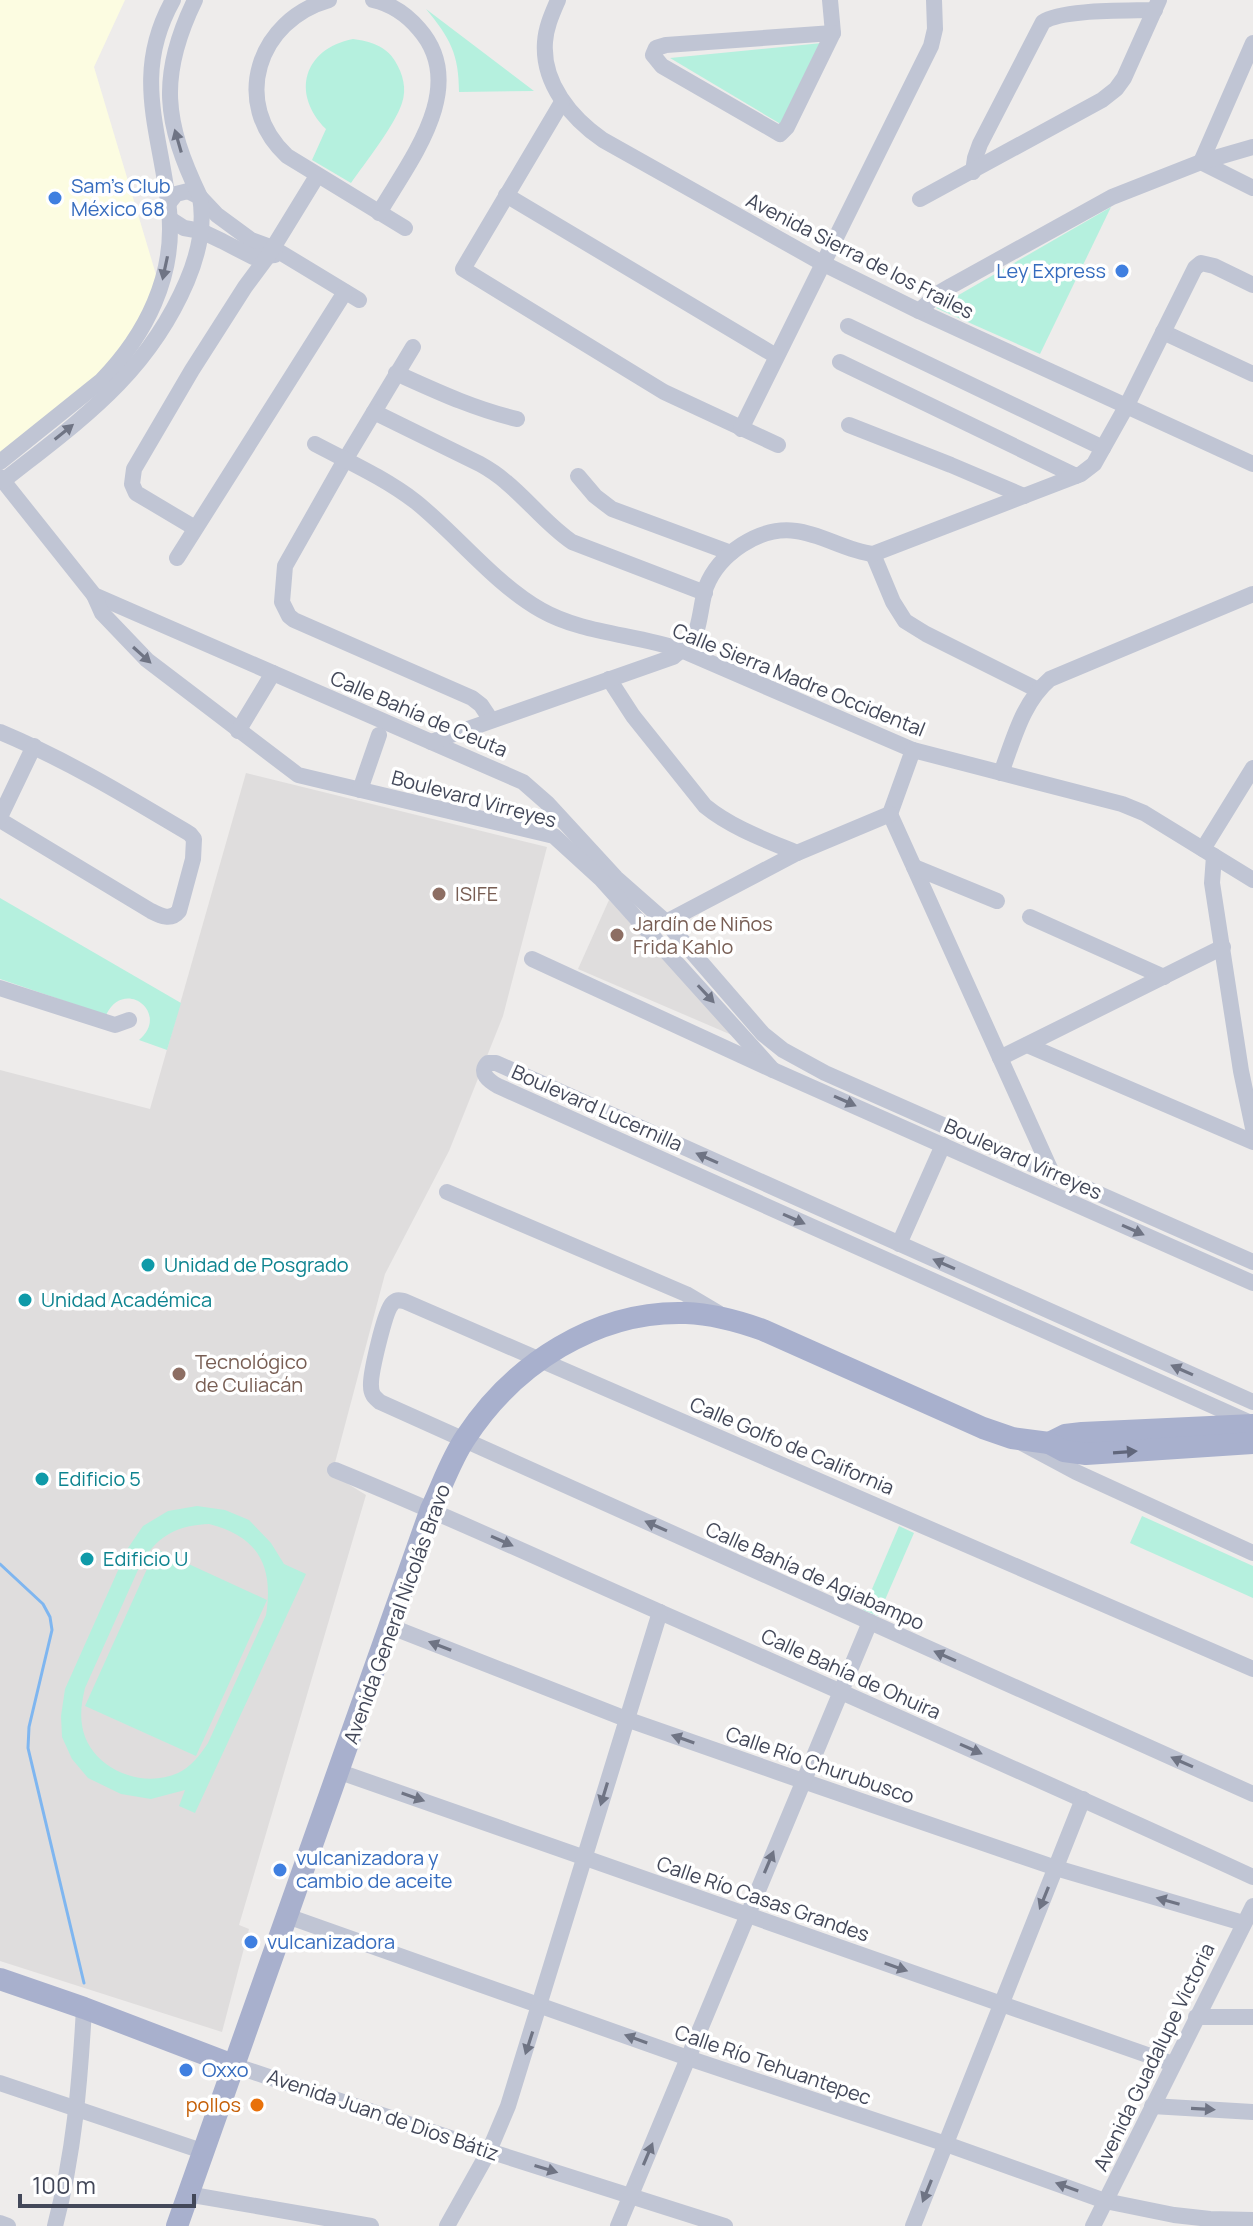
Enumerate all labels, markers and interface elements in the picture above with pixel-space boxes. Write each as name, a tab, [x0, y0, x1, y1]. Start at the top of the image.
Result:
one-way arrow	[171, 129, 184, 153]
place label: Sam's Club México 68	[71, 172, 171, 222]
street label: Avenida Sierra de los Frailes	[742, 186, 979, 325]
marker: Sam's Club México 68	[46, 189, 64, 207]
one-way arrow	[158, 256, 171, 281]
place label: Ley Express	[996, 257, 1106, 284]
marker: Ley Express	[1113, 262, 1131, 280]
one-way arrow	[54, 424, 74, 441]
street label: Calle Sierra Madre Occidental	[669, 616, 930, 743]
one-way arrow	[133, 645, 152, 663]
street label: Calle Bahía de Ceuta	[326, 664, 512, 763]
street label: Boulevard Virreyes	[389, 763, 560, 834]
place label: ISIFE	[455, 880, 498, 907]
marker: ISIFE	[430, 885, 448, 903]
place label: Jardín de Niños Frida Kahlo	[633, 910, 773, 960]
marker: Jardín de Niños Frida Kahlo	[608, 926, 626, 944]
one-way arrow	[697, 984, 715, 1003]
street label: Boulevard Lucernilla	[508, 1058, 687, 1157]
one-way arrow	[833, 1095, 856, 1108]
street label: Boulevard Virreyes	[940, 1112, 1106, 1205]
one-way arrow	[695, 1151, 719, 1164]
one-way arrow	[782, 1212, 806, 1226]
one-way arrow	[1122, 1223, 1145, 1236]
place label: Unidad de Posgrado	[164, 1251, 349, 1278]
marker: Unidad de Posgrado	[139, 1256, 157, 1274]
one-way arrow	[933, 1257, 956, 1271]
place label: Unidad Académica	[41, 1286, 212, 1313]
marker: Unidad Académica	[16, 1291, 34, 1309]
place label: Tecnológico de Culiacán	[195, 1348, 308, 1398]
one-way arrow	[1170, 1363, 1194, 1377]
marker: Tecnológico de Culiacán	[170, 1365, 188, 1383]
street label: Calle Golfo de California	[686, 1390, 898, 1501]
one-way arrow	[1113, 1445, 1138, 1458]
place label: Edificio 5	[58, 1465, 141, 1492]
marker: Edificio 5	[33, 1470, 51, 1488]
street label: Avenida General Nicolás Bravo	[337, 1480, 456, 1748]
street label: Calle Bahía de Agiabampo	[702, 1515, 929, 1636]
one-way arrow	[645, 1520, 668, 1533]
one-way arrow	[491, 1534, 514, 1548]
place label: Edificio U	[103, 1545, 188, 1572]
marker: Edificio U	[78, 1550, 96, 1568]
street label: Calle Bahía de Ohuira	[757, 1622, 945, 1725]
one-way arrow	[428, 1639, 452, 1652]
one-way arrow	[933, 1649, 956, 1663]
street label: Calle Río Churubusco	[722, 1720, 918, 1810]
one-way arrow	[671, 1732, 695, 1744]
one-way arrow	[959, 1742, 982, 1755]
one-way arrow	[1170, 1756, 1194, 1769]
one-way arrow	[597, 1782, 610, 1806]
one-way arrow	[401, 1792, 425, 1804]
place label: vulcanizadora y cambio de aceite	[296, 1844, 453, 1894]
street label: Calle Río Casas Grandes	[653, 1849, 873, 1948]
one-way arrow	[763, 1850, 776, 1874]
marker: vulcanizadora y cambio de aceite	[271, 1861, 289, 1879]
one-way arrow	[1037, 1886, 1050, 1910]
one-way arrow	[1156, 1894, 1180, 1907]
place label: vulcanizadora	[267, 1928, 395, 1955]
marker: vulcanizadora	[242, 1933, 260, 1951]
street label: Avenida Guadalupe Victoria	[1087, 1938, 1221, 2175]
one-way arrow	[885, 1961, 909, 1973]
street label: Calle Río Tehuantepec	[671, 2018, 875, 2111]
one-way arrow	[522, 2031, 534, 2055]
one-way arrow	[624, 2033, 648, 2045]
place label: Oxxo	[202, 2056, 249, 2083]
marker: Oxxo	[177, 2061, 195, 2079]
street label: Avenida Juan de Dios Bátiz	[264, 2062, 503, 2167]
place label: pollos	[186, 2091, 241, 2118]
marker: pollos	[248, 2096, 266, 2114]
one-way arrow	[1190, 2103, 1215, 2116]
one-way arrow	[641, 2142, 654, 2166]
scale bar	[20, 2158, 194, 2208]
one-way arrow	[535, 2163, 559, 2176]
text: 100 m	[32, 2168, 96, 2201]
one-way arrow	[920, 2179, 933, 2203]
one-way arrow	[1055, 2180, 1079, 2193]

